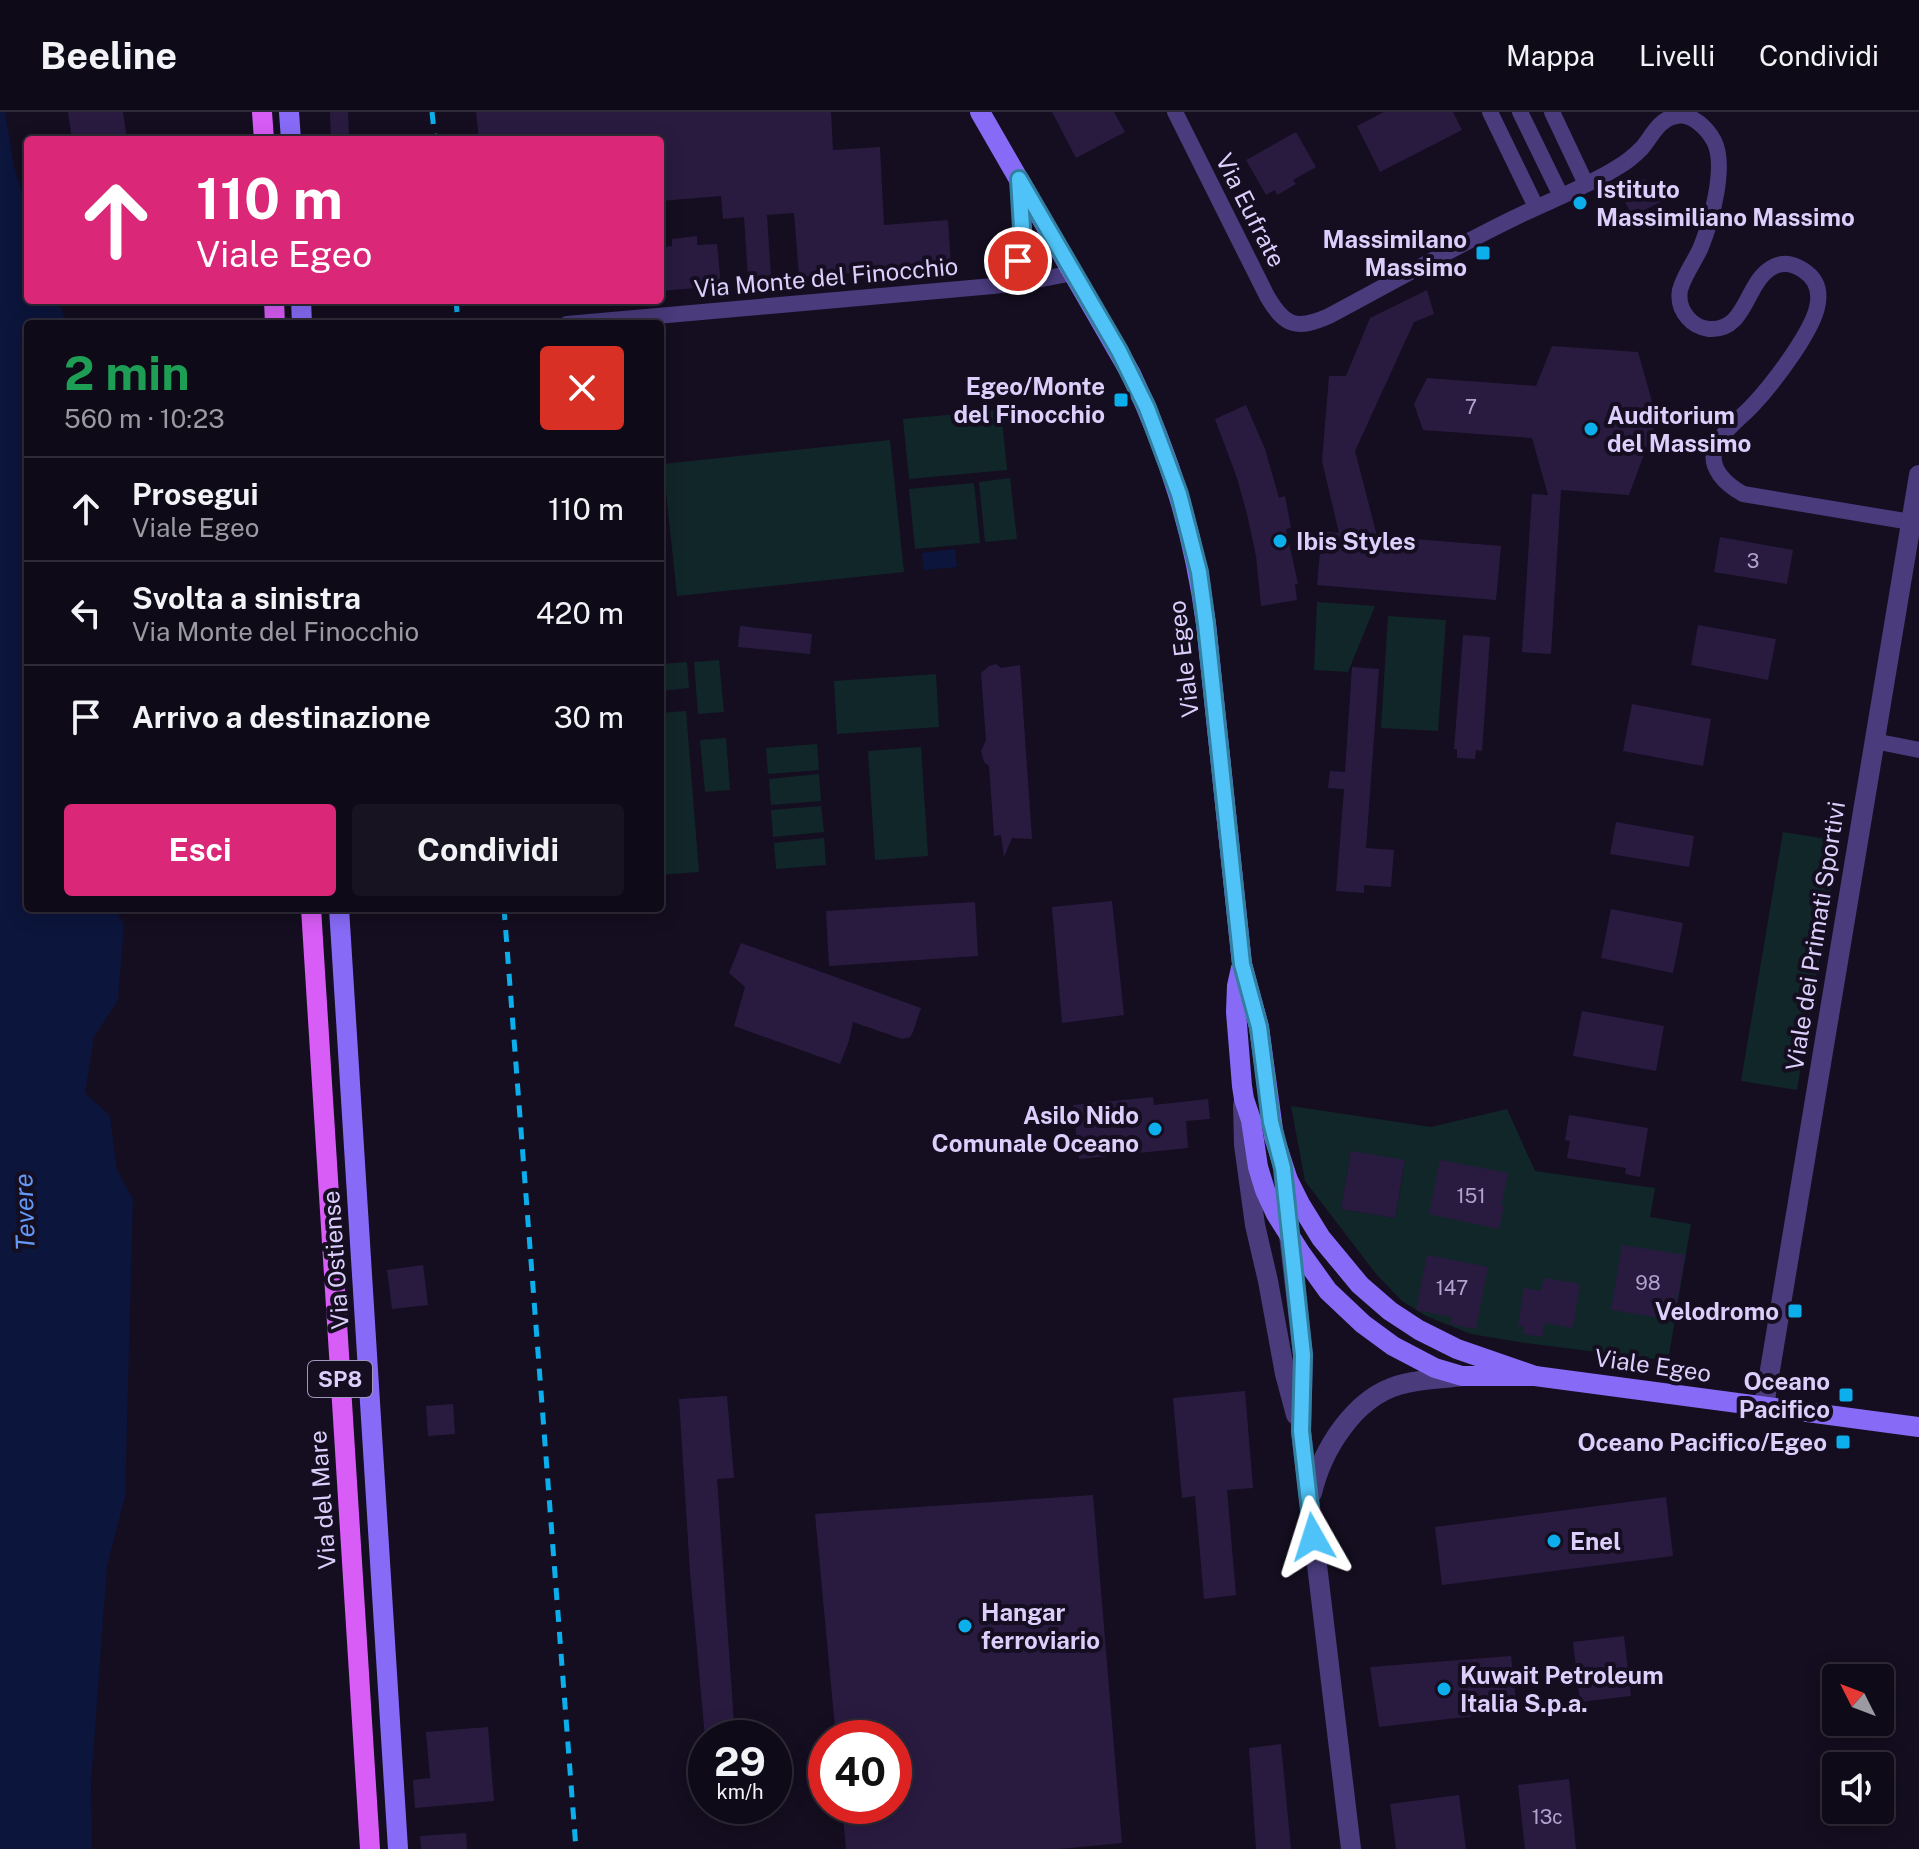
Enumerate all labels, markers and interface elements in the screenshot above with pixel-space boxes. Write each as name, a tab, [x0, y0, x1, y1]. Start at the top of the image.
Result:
text: Beeline	[40, 33, 177, 78]
text: Mappa	[1506, 39, 1595, 72]
text: Livelli	[1639, 39, 1715, 72]
text: Condividi	[1759, 39, 1879, 72]
street label: Via Eufrate	[1210, 149, 1292, 271]
text: 110 m	[196, 166, 343, 232]
icon: ahead	[64, 168, 168, 272]
place label: Istituto Massimiliano Massimo	[1596, 175, 1855, 231]
marker: Istituto Massimiliano Massimo	[1571, 194, 1589, 212]
place label: Massimilano Massimo	[1322, 225, 1467, 281]
pin	[984, 227, 1052, 295]
text: Viale Egeo	[196, 233, 372, 275]
icon: arrive	[996, 239, 1040, 283]
marker: Massimilano Massimo	[1474, 244, 1492, 262]
street label: Via Monte del Finocchio	[693, 251, 959, 303]
text: 2 min	[64, 344, 190, 401]
button: close	[540, 346, 624, 430]
place label: Egeo/Monte del Finocchio	[953, 372, 1105, 428]
marker: Egeo/Monte del Finocchio	[1112, 391, 1130, 409]
house number: 7	[1465, 395, 1477, 419]
place label: Auditorium del Massimo	[1607, 401, 1751, 457]
text: 560 m · 10:23	[64, 403, 225, 434]
marker: Auditorium del Massimo	[1582, 420, 1600, 438]
text: Prosegui	[132, 476, 259, 512]
icon: ahead	[64, 487, 108, 531]
text: 110 m	[548, 491, 624, 527]
text: Viale Egeo	[132, 512, 259, 543]
place label: Ibis Styles	[1296, 527, 1416, 555]
marker: Ibis Styles	[1271, 532, 1289, 550]
house number: 3	[1747, 549, 1759, 573]
text: Svolta a sinistra	[132, 580, 361, 616]
icon: left	[64, 591, 108, 635]
text: 420 m	[536, 595, 624, 631]
street label: Viale Egeo	[1162, 599, 1204, 719]
text: Via Monte del Finocchio	[132, 616, 419, 647]
icon: arrive	[64, 695, 108, 739]
text: Arrivo a destinazione	[132, 699, 431, 735]
text: 30 m	[554, 699, 624, 735]
street label: Viale dei Primati Sportivi	[1780, 799, 1850, 1073]
button: Esci	[64, 804, 336, 896]
button: Condividi	[352, 804, 624, 896]
place label: Asilo Nido Comunale Oceano	[932, 1101, 1139, 1157]
marker: Asilo Nido Comunale Oceano	[1146, 1120, 1164, 1138]
water label: Tevere	[7, 1173, 41, 1251]
house number: 151	[1456, 1184, 1486, 1208]
street label: Via Ostiense	[316, 1190, 354, 1330]
house number: 98	[1635, 1271, 1661, 1295]
house number: 147	[1436, 1276, 1468, 1300]
place label: Velodromo	[1655, 1297, 1779, 1325]
marker: Velodromo	[1786, 1302, 1804, 1320]
street label: Viale Egeo	[1593, 1343, 1713, 1387]
road number: SP8	[308, 1361, 372, 1397]
place label: Oceano Pacifico	[1739, 1367, 1830, 1423]
marker: Oceano Pacifico	[1837, 1386, 1855, 1404]
place label: Oceano Pacifico/Egeo	[1578, 1428, 1827, 1456]
street label: Via del Mare	[303, 1430, 341, 1570]
marker: Oceano Pacifico/Egeo	[1834, 1433, 1852, 1451]
position arrow	[1271, 1495, 1355, 1579]
place label: Enel	[1570, 1527, 1621, 1555]
marker: Enel	[1545, 1532, 1563, 1550]
place label: Hangar ferroviario	[981, 1598, 1100, 1654]
marker: Hangar ferroviario	[956, 1617, 974, 1635]
place label: Kuwait Petroleum Italia S.p.a.	[1460, 1661, 1664, 1717]
north arrow	[1822, 1664, 1894, 1736]
map controls	[1822, 1664, 1894, 1824]
marker: Kuwait Petroleum Italia S.p.a.	[1435, 1680, 1453, 1698]
speed limit sign: 40	[808, 1720, 912, 1824]
text: 29	[714, 1738, 766, 1785]
button: sound	[1822, 1752, 1894, 1824]
text: km/h	[716, 1780, 764, 1804]
house number: 13с	[1532, 1805, 1562, 1829]

